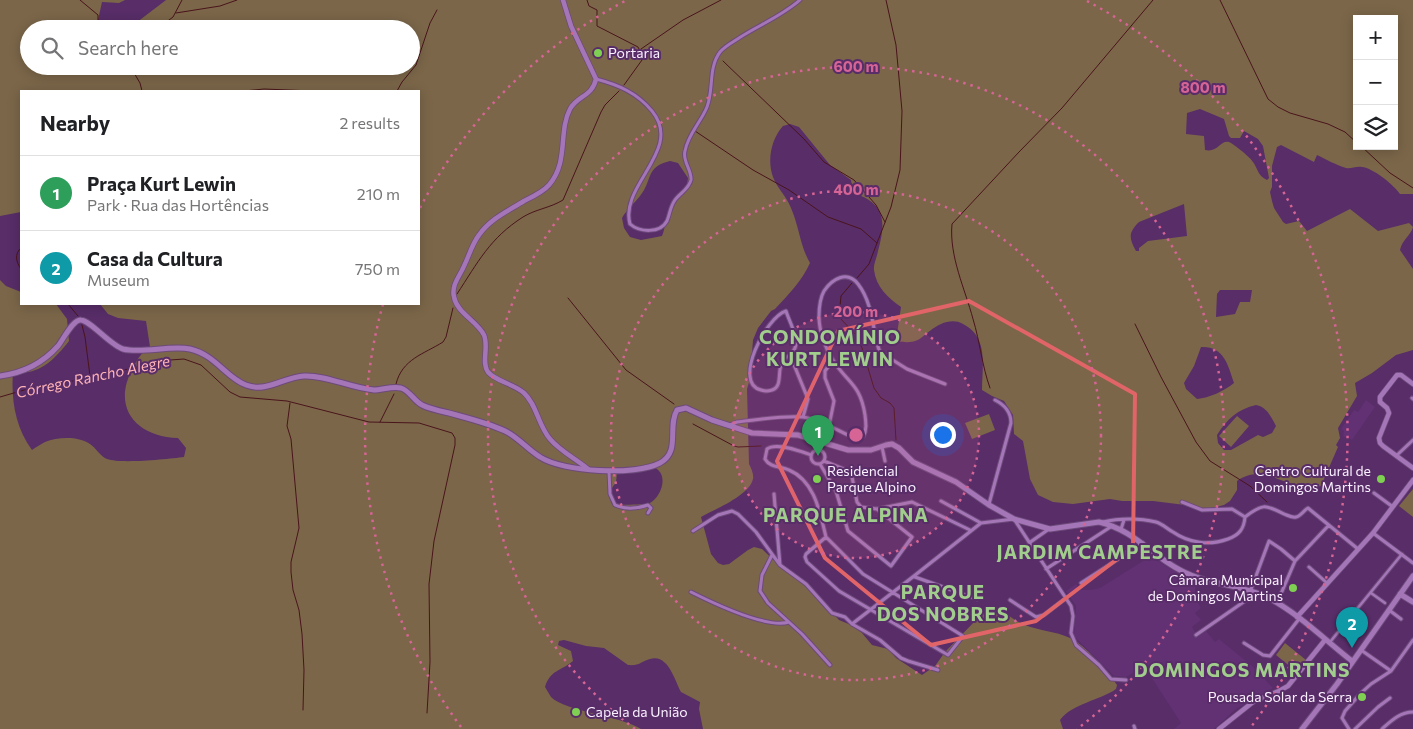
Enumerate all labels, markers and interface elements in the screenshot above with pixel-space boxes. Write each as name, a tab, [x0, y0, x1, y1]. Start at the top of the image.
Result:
map controls	[1353, 15, 1398, 150]
button: +	[1353, 15, 1398, 60]
search box	[20, 20, 420, 75]
icon: search	[38, 34, 66, 62]
text: Search here	[78, 36, 178, 59]
place label: Portaria	[608, 44, 660, 61]
marker: Portaria	[592, 47, 604, 59]
text: 600 m	[833, 57, 879, 75]
button: −	[1353, 60, 1398, 105]
text: 800 m	[1180, 78, 1226, 96]
button: layers	[1353, 105, 1398, 150]
text: Nearby	[40, 110, 110, 135]
text: 2 results	[339, 113, 400, 132]
text: Praça Kurt Lewin	[87, 172, 236, 195]
text: 400 m	[833, 180, 879, 198]
text: 1	[52, 184, 60, 203]
text: 210 m	[357, 184, 400, 203]
text: Park · Rua das Hortências	[87, 195, 269, 214]
text: Casa da Cultura	[87, 247, 223, 270]
text: 2	[51, 259, 61, 278]
text: 750 m	[355, 259, 400, 278]
text: Museum	[87, 270, 150, 289]
text: 200 m	[834, 302, 878, 320]
district label: CONDOMÍNIO KURT LEWIN	[759, 325, 901, 370]
water label: Córrego Rancho Alegre	[14, 351, 171, 401]
pin: 1	[802, 415, 834, 456]
your location	[930, 422, 956, 448]
centre of rings	[847, 426, 865, 444]
place label: Residencial Parque Alpino	[827, 462, 916, 495]
place label: Centro Cultural de Domingos Martins	[1254, 462, 1371, 495]
marker: Residencial Parque Alpino	[811, 473, 823, 485]
marker: Centro Cultural de Domingos Martins	[1375, 473, 1387, 485]
district label: PARQUE ALPINA	[763, 503, 929, 526]
district label: JARDIM CAMPESTRE	[996, 540, 1204, 563]
place label: Câmara Municipal de Domingos Martins	[1148, 571, 1283, 604]
district label: PARQUE DOS NOBRES	[877, 580, 1009, 625]
marker: Câmara Municipal de Domingos Martins	[1287, 582, 1299, 594]
pin: 2	[1336, 607, 1368, 648]
district label: DOMINGOS MARTINS	[1134, 658, 1350, 681]
place label: Pousada Solar da Serra	[1208, 688, 1352, 705]
marker: Pousada Solar da Serra	[1356, 691, 1368, 703]
place label: Capela da União	[586, 703, 688, 720]
marker: Capela da União	[570, 706, 582, 718]

